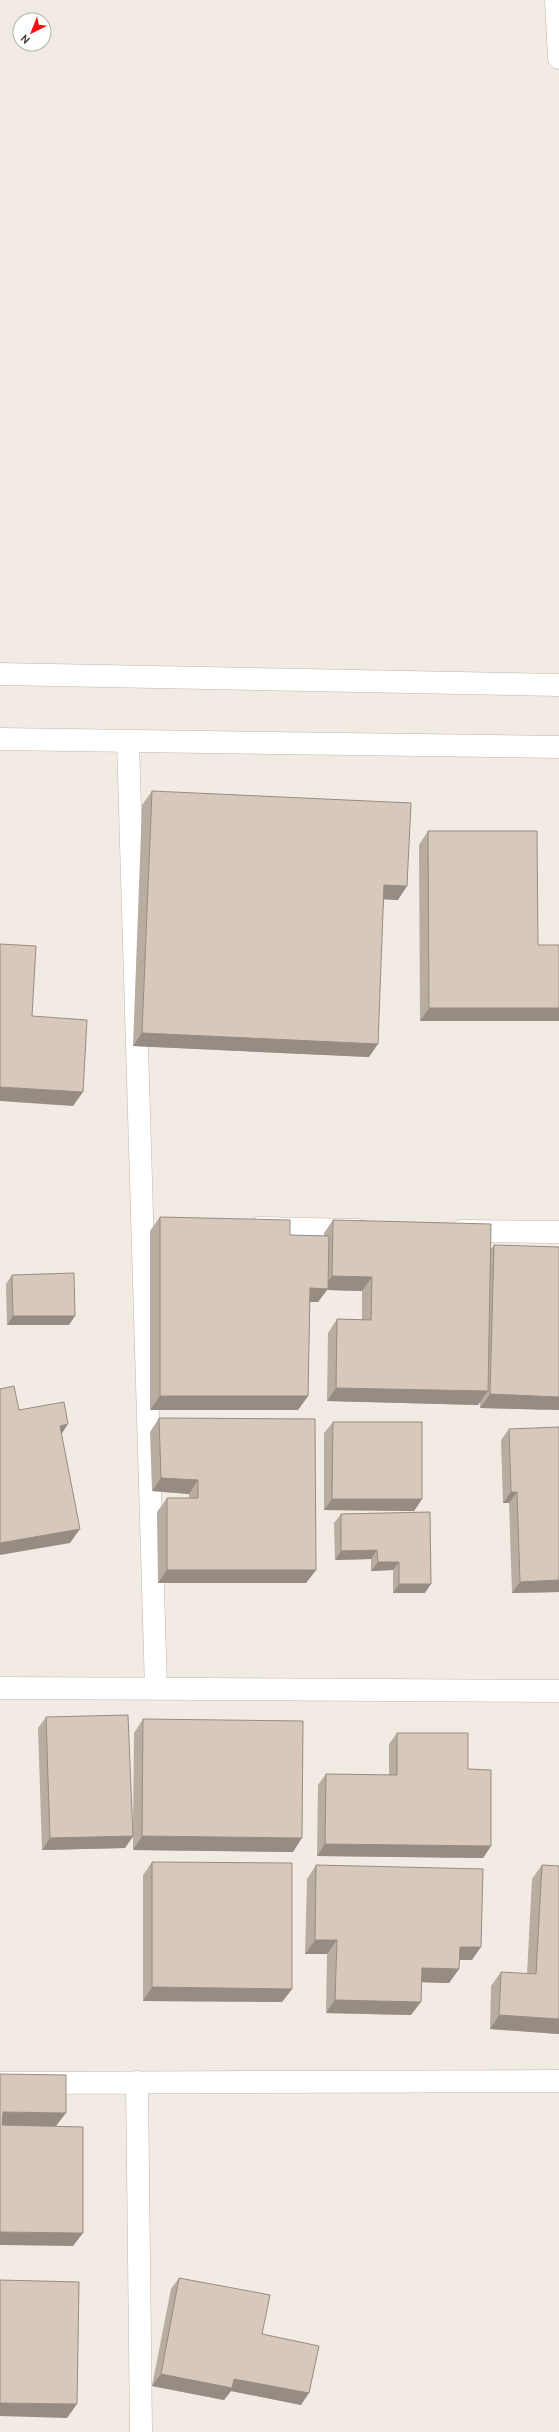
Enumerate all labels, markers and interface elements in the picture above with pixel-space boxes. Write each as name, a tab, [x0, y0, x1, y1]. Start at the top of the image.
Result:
north arrow	[12, 12, 52, 52]
text: N	[18, 32, 33, 47]

